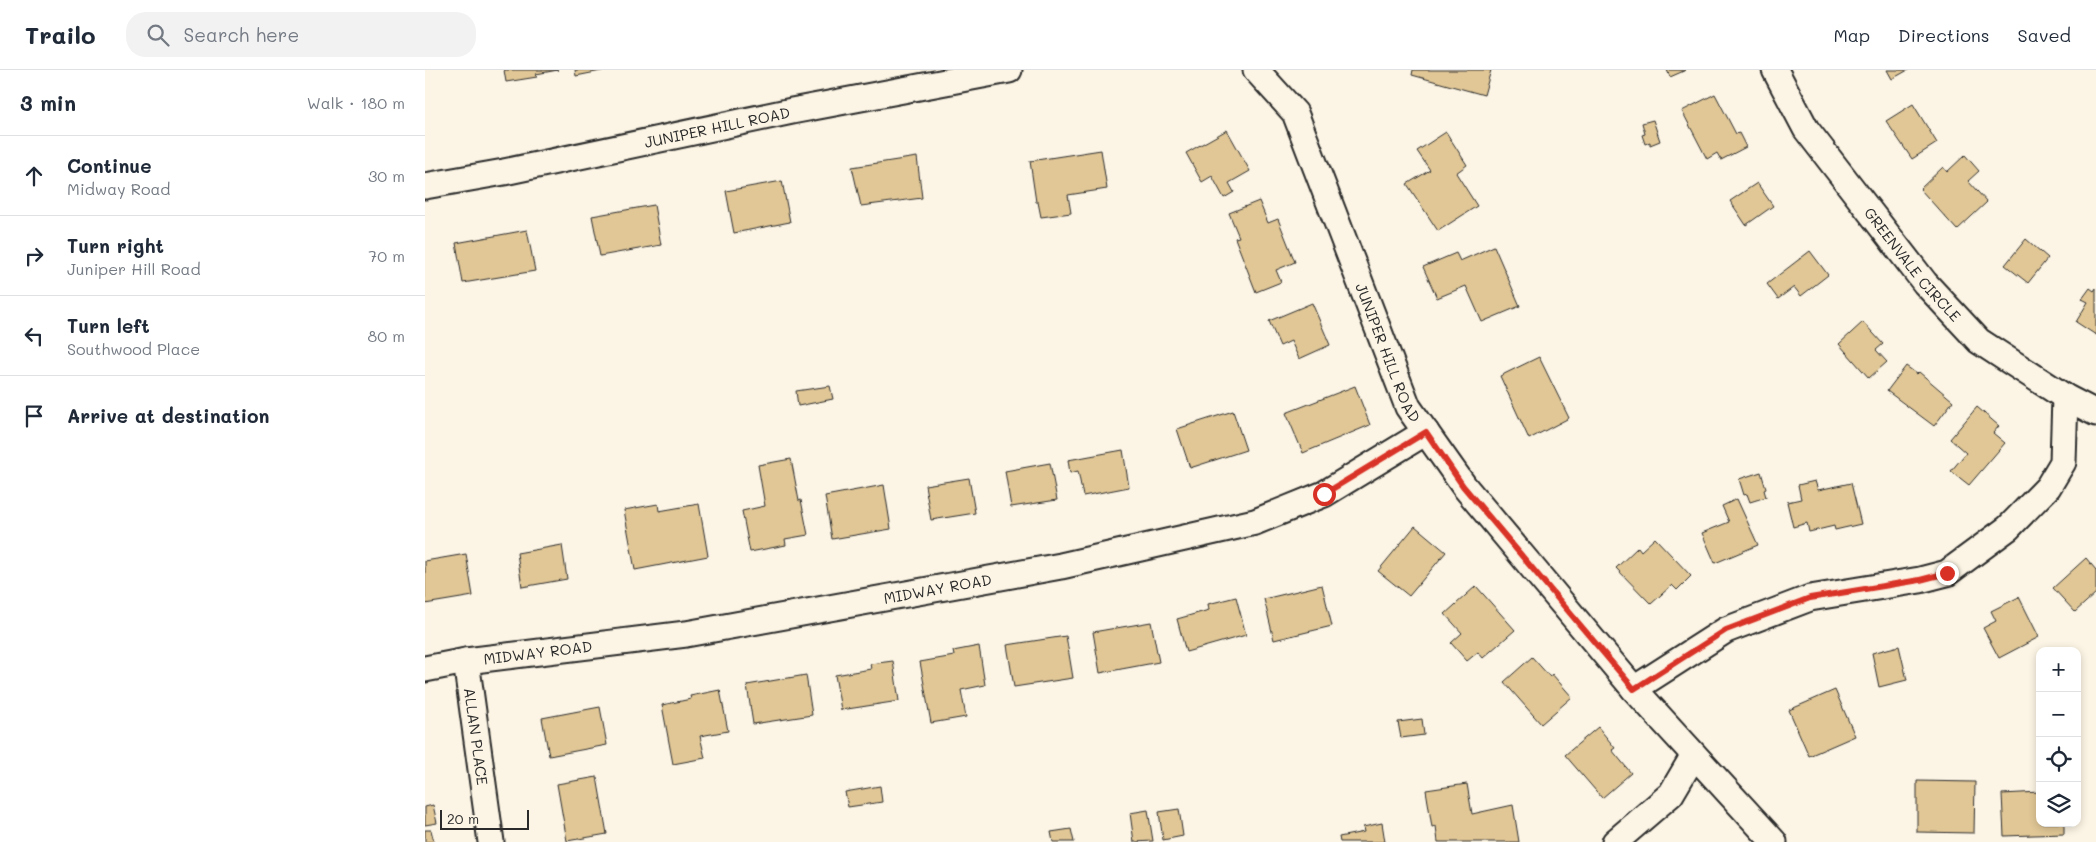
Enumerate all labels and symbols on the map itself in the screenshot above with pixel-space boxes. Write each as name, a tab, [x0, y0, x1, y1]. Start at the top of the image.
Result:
street label: JUNIPER HILL ROAD	[642, 102, 792, 152]
street label: GREENVALE CIRCLE	[1860, 203, 1966, 326]
street label: JUNIPER HILL ROAD	[1351, 280, 1425, 426]
route start	[1313, 483, 1336, 506]
route end	[1936, 562, 1959, 585]
street label: MIDWAY ROAD	[882, 569, 993, 608]
street label: MIDWAY ROAD	[482, 636, 593, 669]
street label: ALLAN PLACE	[460, 686, 493, 787]
scale bar	[440, 807, 529, 830]

